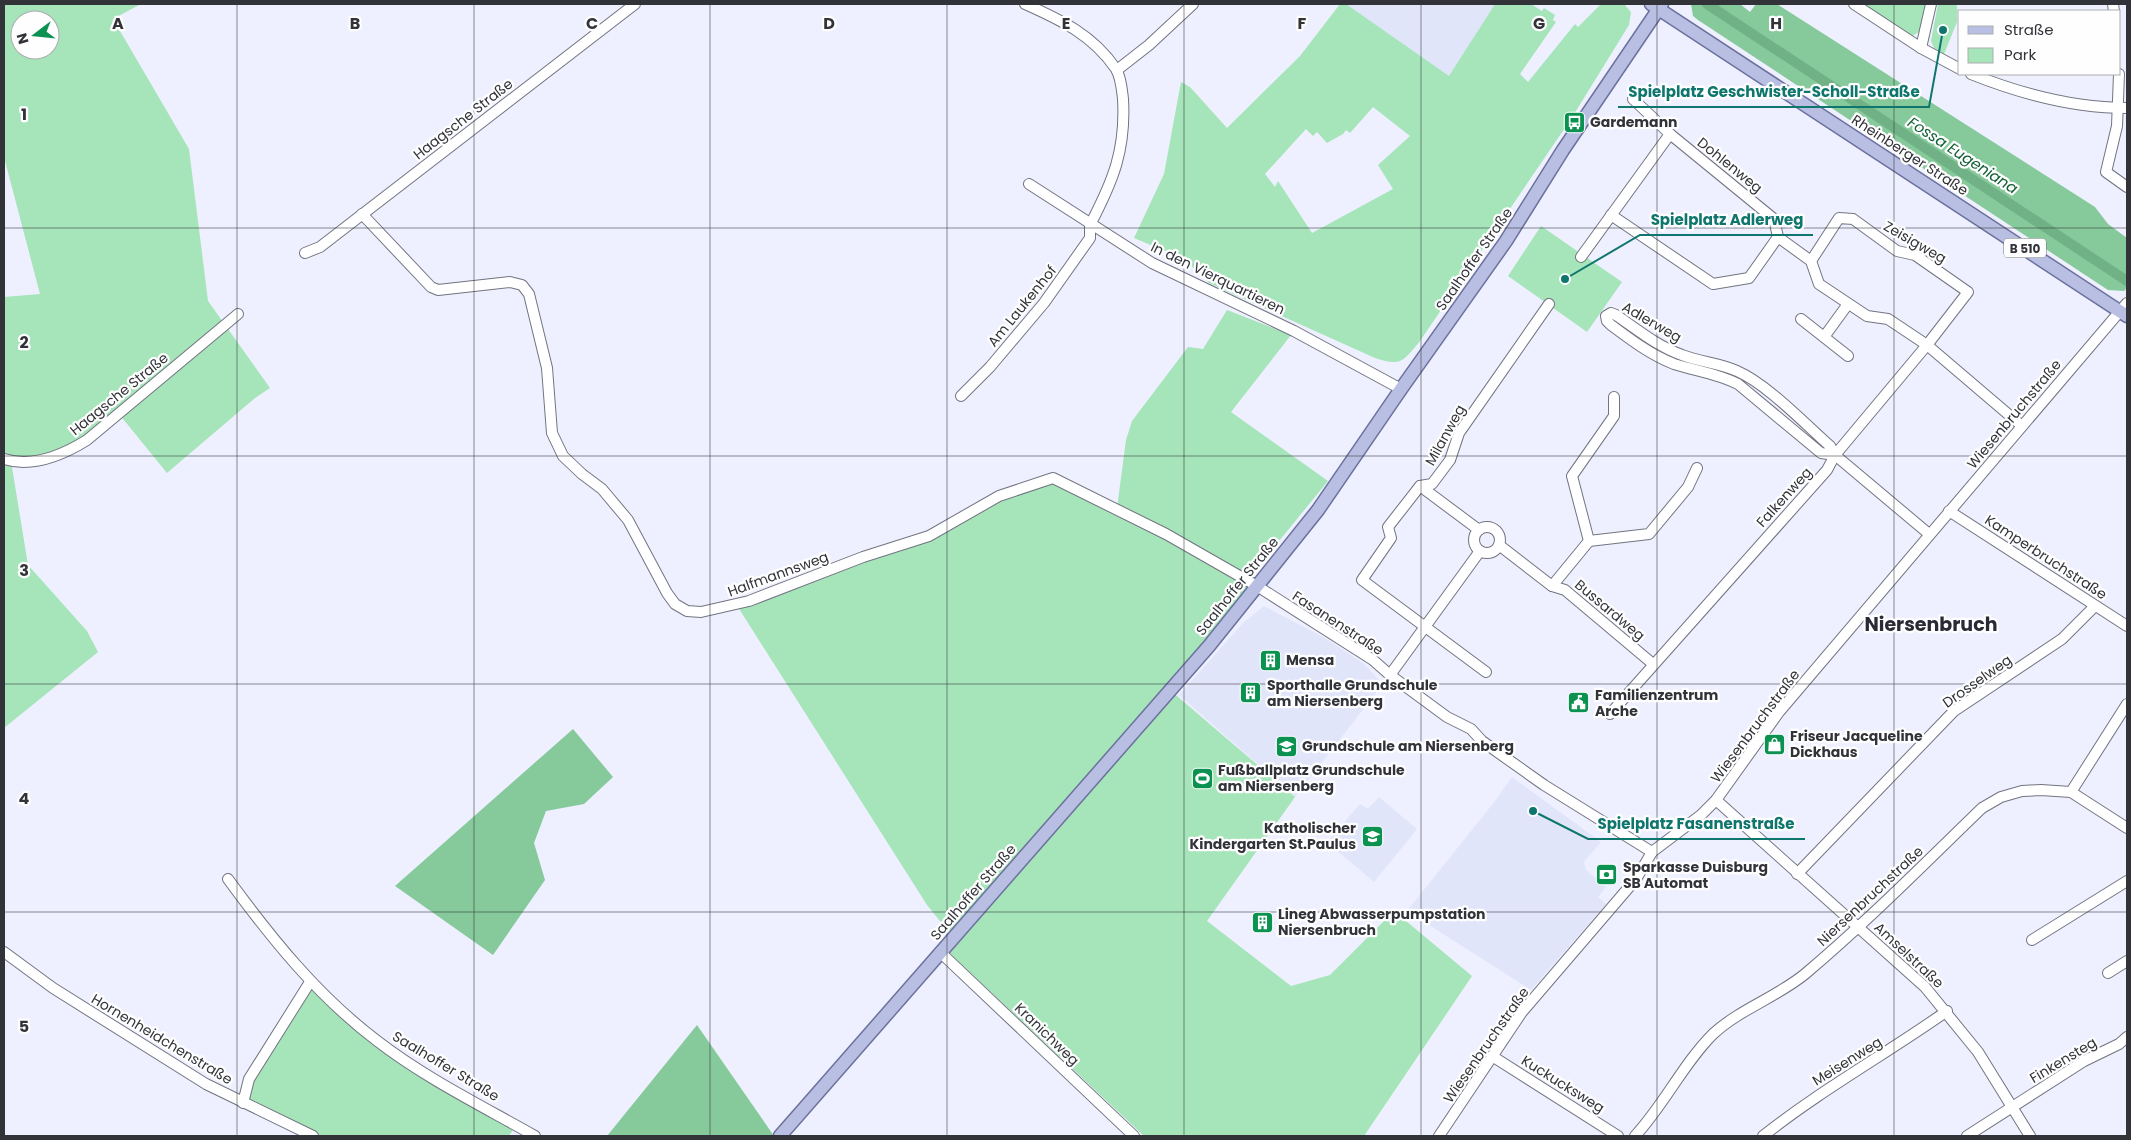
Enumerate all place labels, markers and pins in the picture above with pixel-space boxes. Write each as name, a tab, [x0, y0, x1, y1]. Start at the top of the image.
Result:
callout: Spielplatz Geschwister-Scholl-Straße	[1618, 77, 1929, 107]
bus stop icon: Gardemann	[1562, 110, 1586, 134]
place label: Gardemann	[1590, 112, 1678, 132]
callout: Spielplatz Adlerweg	[1640, 205, 1813, 235]
building icon: Mensa	[1258, 648, 1282, 672]
place label: Mensa	[1286, 650, 1334, 670]
place label: Sporthalle Grundschule am Niersenberg	[1267, 675, 1438, 711]
building icon: Sporthalle Grundschule am Niersenberg	[1239, 681, 1263, 705]
place label: Familienzentrum Arche	[1595, 685, 1719, 721]
public building icon: Familienzentrum Arche	[1567, 691, 1591, 715]
place label: Friseur Jacqueline Dickhaus	[1790, 726, 1923, 762]
shop icon: Friseur Jacqueline Dickhaus	[1762, 732, 1786, 756]
school or university icon: Grundschule am Niersenberg	[1274, 734, 1298, 758]
place label: Grundschule am Niersenberg	[1302, 736, 1514, 756]
place label: Fußballplatz Grundschule am Niersenberg	[1218, 760, 1405, 796]
sports icon: Fußballplatz Grundschule am Niersenberg	[1190, 766, 1214, 790]
callout: Spielplatz Fasanenstraße	[1588, 809, 1805, 839]
place label: Katholischer Kindergarten St.Paulus	[1190, 818, 1356, 854]
school or university icon: Katholischer Kindergarten St.Paulus	[1360, 824, 1384, 848]
place label: Sparkasse Duisburg SB Automat	[1623, 857, 1768, 893]
bank icon: Sparkasse Duisburg SB Automat	[1595, 863, 1619, 887]
place label: Lineg Abwasserpumpstation Niersenbruch	[1278, 904, 1485, 940]
building icon: Lineg Abwasserpumpstation Niersenbruch	[1250, 910, 1274, 934]

